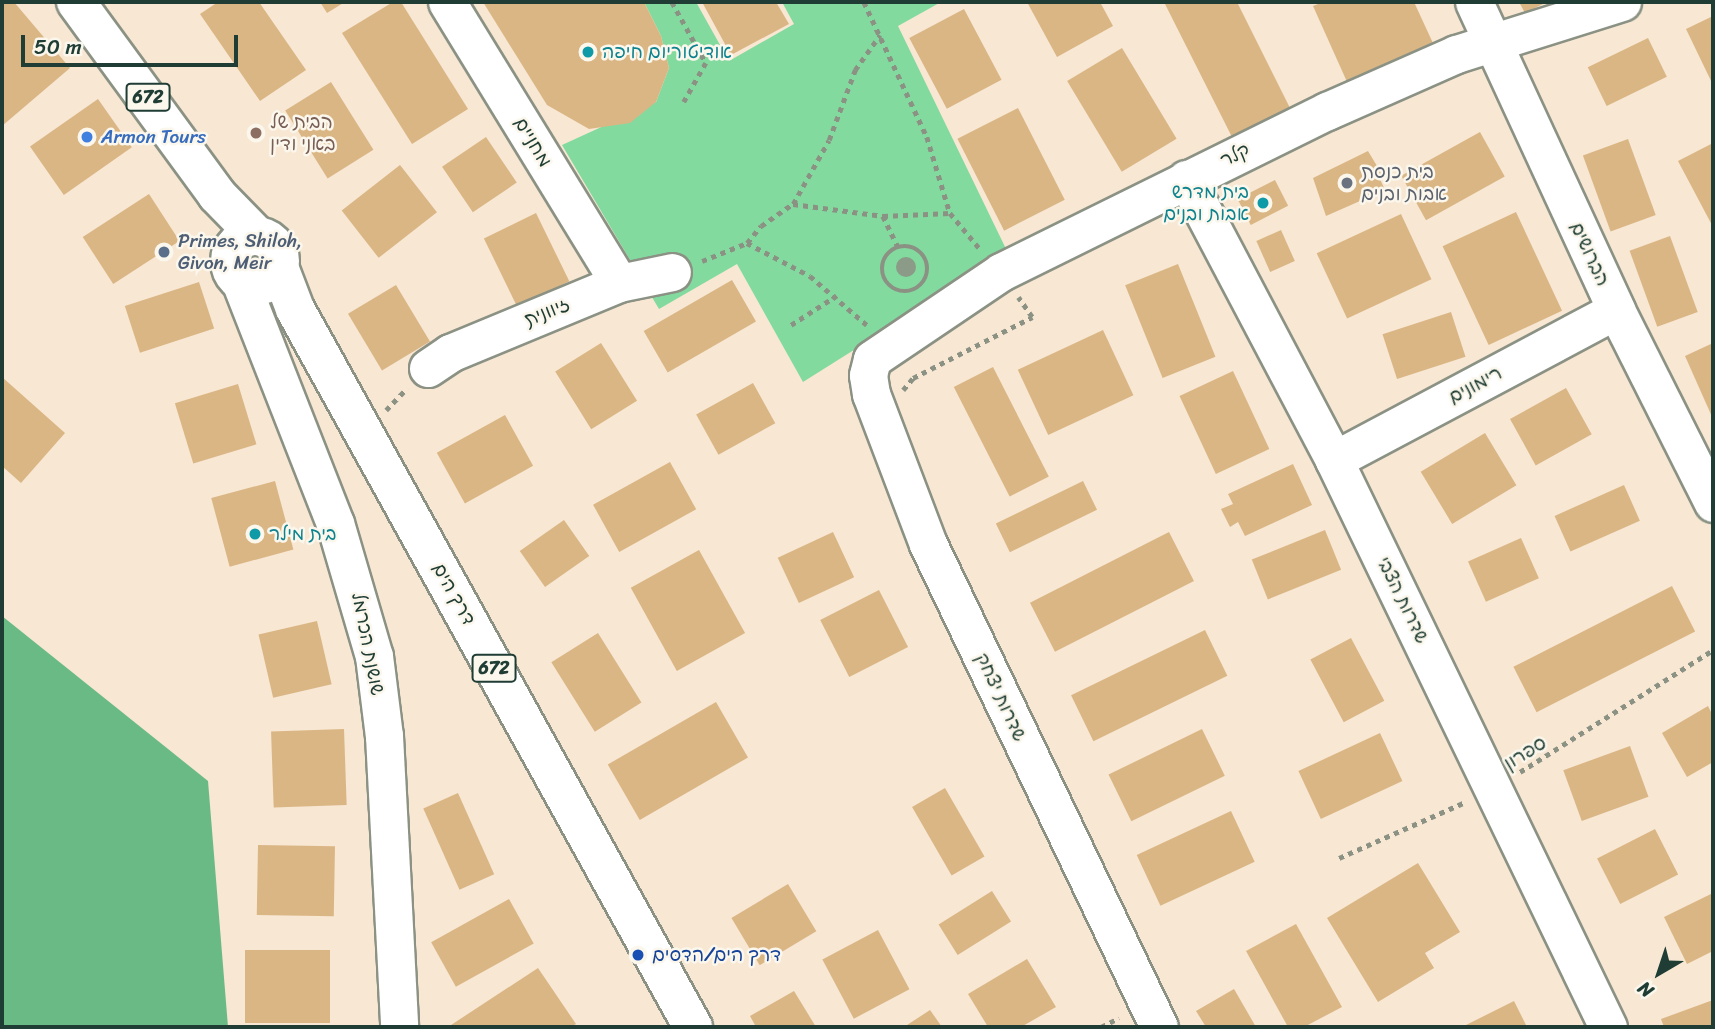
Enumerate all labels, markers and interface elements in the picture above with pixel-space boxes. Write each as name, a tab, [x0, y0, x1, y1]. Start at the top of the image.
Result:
scale bar	[24, 21, 242, 65]
text: 50 m	[34, 28, 82, 66]
place label: אודיטוריום חיפה	[602, 41, 732, 63]
marker: אודיטוריום חיפה	[580, 44, 596, 60]
road number: 672	[125, 82, 171, 112]
place label: הבית של באני ודין	[270, 111, 336, 155]
street label: מחניים	[509, 113, 557, 171]
marker: הבית של באני ודין	[248, 125, 264, 141]
place label: Armon Tours	[101, 126, 206, 148]
marker: Armon Tours	[79, 129, 95, 145]
street label: קלר	[1216, 138, 1254, 172]
place label: בית כנסת אבות ובנים	[1361, 161, 1447, 205]
marker: בית כנסת אבות ובנים	[1339, 175, 1355, 191]
place label: בית מדרש אבות ובנים	[1163, 181, 1249, 225]
marker: בית מדרש אבות ובנים	[1255, 195, 1271, 211]
street label: הברושים	[1565, 218, 1615, 290]
place label: Primes, Shiloh, Givon, Meir	[178, 230, 302, 274]
marker: Primes, Shiloh, Givon, Meir	[156, 244, 172, 260]
street label: זיוונית	[521, 293, 573, 331]
street label: רימונים	[1444, 361, 1506, 409]
place label: בית מילר	[269, 523, 336, 545]
marker: בית מילר	[247, 526, 263, 542]
street label: שדרות הצבי	[1372, 553, 1434, 647]
street label: דרך הים	[428, 559, 480, 629]
street label: שושנת הכרמל	[347, 591, 389, 697]
street label: שדרות יצחק	[971, 649, 1031, 745]
road number: 672	[471, 654, 517, 682]
street label: ספרון	[1500, 731, 1550, 775]
north arrow	[1624, 938, 1694, 1008]
place label: דרך הים/הדסים	[652, 944, 781, 966]
marker: דרך הים/הדסים	[630, 947, 646, 963]
text: N	[1630, 973, 1661, 1007]

